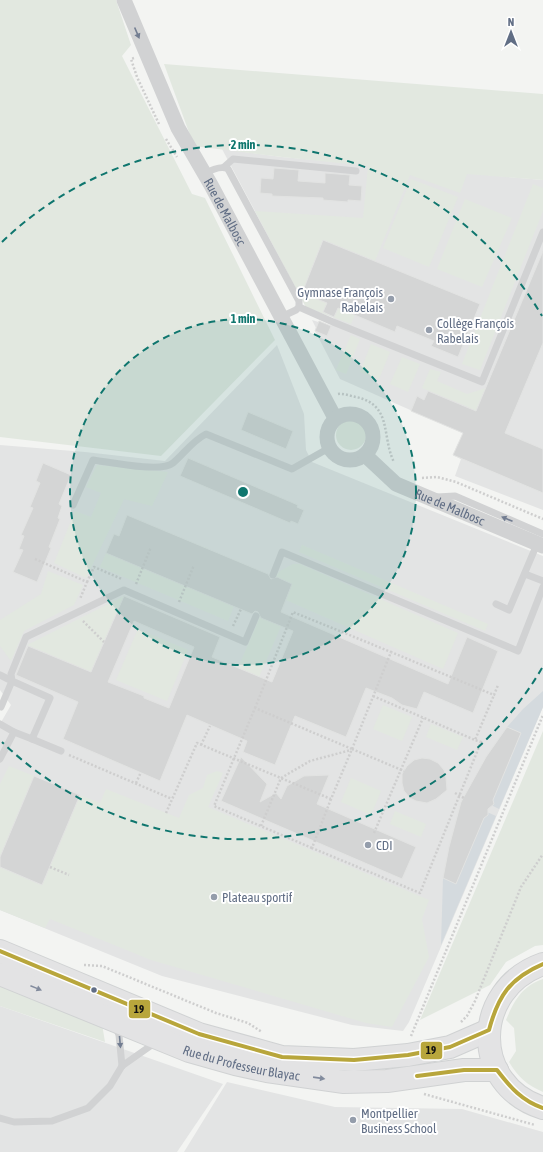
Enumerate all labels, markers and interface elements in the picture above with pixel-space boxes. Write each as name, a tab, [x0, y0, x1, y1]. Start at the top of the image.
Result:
north arrow	[491, 12, 531, 52]
text: N	[508, 16, 514, 28]
one-way arrow	[134, 27, 140, 39]
text: 2 min	[231, 138, 255, 152]
street label: Rue de Malbosc	[201, 175, 249, 248]
place label: Gymnase François Rabelais	[297, 285, 383, 315]
marker: Gymnase François Rabelais	[386, 294, 396, 304]
text: 1 min	[231, 312, 255, 326]
place label: Collège François Rabelais	[437, 316, 514, 346]
marker: Collège François Rabelais	[424, 325, 434, 335]
centre of rings	[236, 485, 250, 499]
street label: Rue de Malbosc	[413, 485, 487, 528]
one-way arrow	[502, 516, 513, 522]
place label: CDI	[376, 838, 392, 853]
marker: CDI	[363, 840, 373, 850]
place label: Plateau sportif	[222, 890, 293, 905]
marker: Plateau sportif	[209, 892, 219, 902]
unlabelled marker	[89, 985, 99, 995]
one-way arrow	[31, 986, 43, 992]
line badge: 19	[128, 999, 151, 1019]
text: 19	[134, 1003, 144, 1015]
one-way arrow	[116, 1036, 123, 1048]
line badge: 19	[420, 1041, 443, 1060]
street label: Rue du Professeur Blayac	[181, 1042, 301, 1083]
text: 19	[426, 1044, 436, 1056]
one-way arrow	[313, 1075, 325, 1081]
place label: Montpellier Business School	[361, 1106, 437, 1136]
marker: Montpellier Business School	[348, 1115, 358, 1125]

